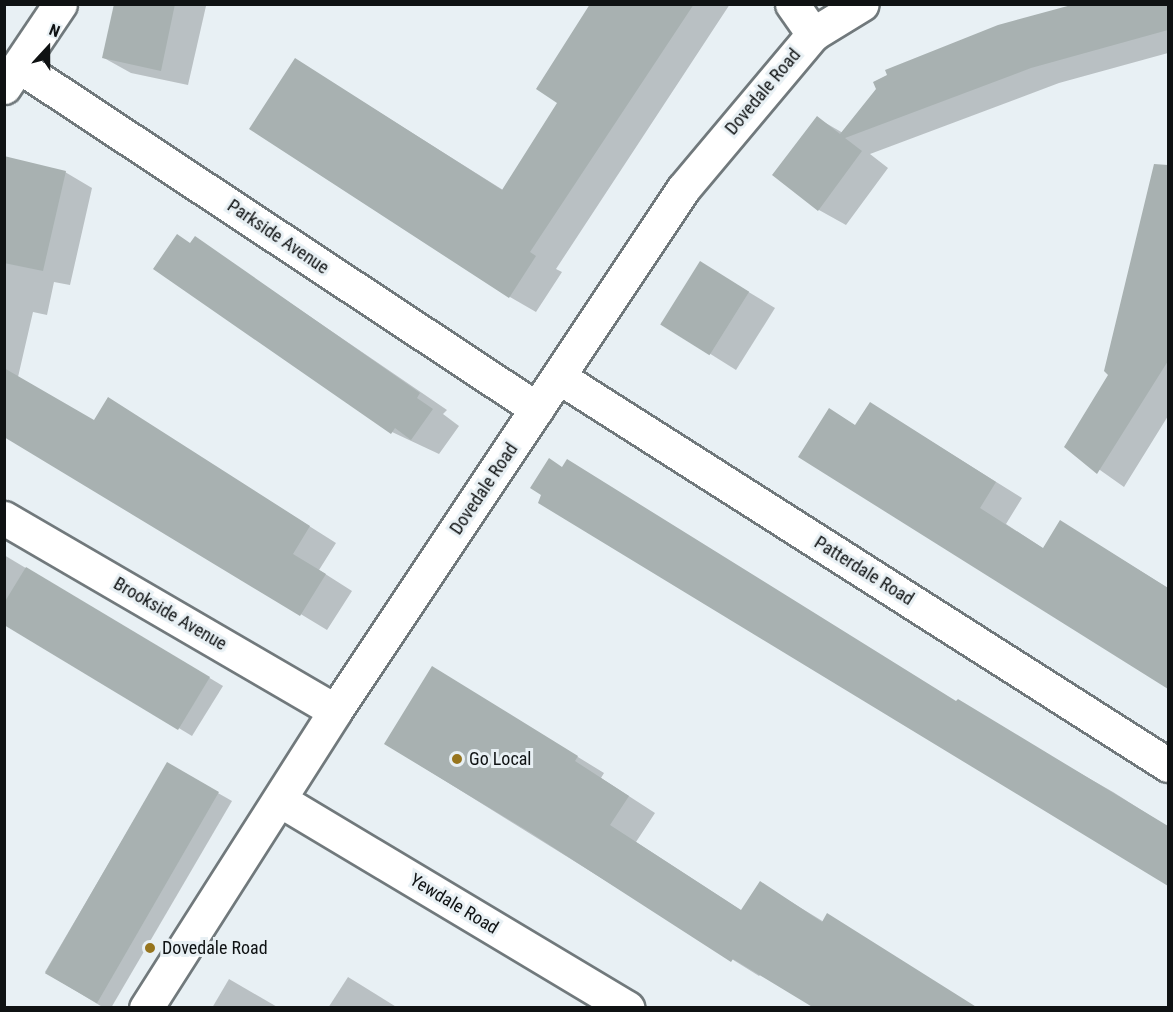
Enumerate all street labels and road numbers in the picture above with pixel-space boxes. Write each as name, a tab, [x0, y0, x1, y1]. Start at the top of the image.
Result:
street label: Dovedale Road	[721, 45, 805, 139]
street label: Parkside Avenue	[223, 195, 333, 279]
street label: Dovedale Road	[446, 439, 522, 539]
street label: Patterdale Road	[810, 532, 918, 610]
street label: Brookside Avenue	[110, 573, 230, 655]
street label: Yewdale Road	[406, 869, 502, 939]

